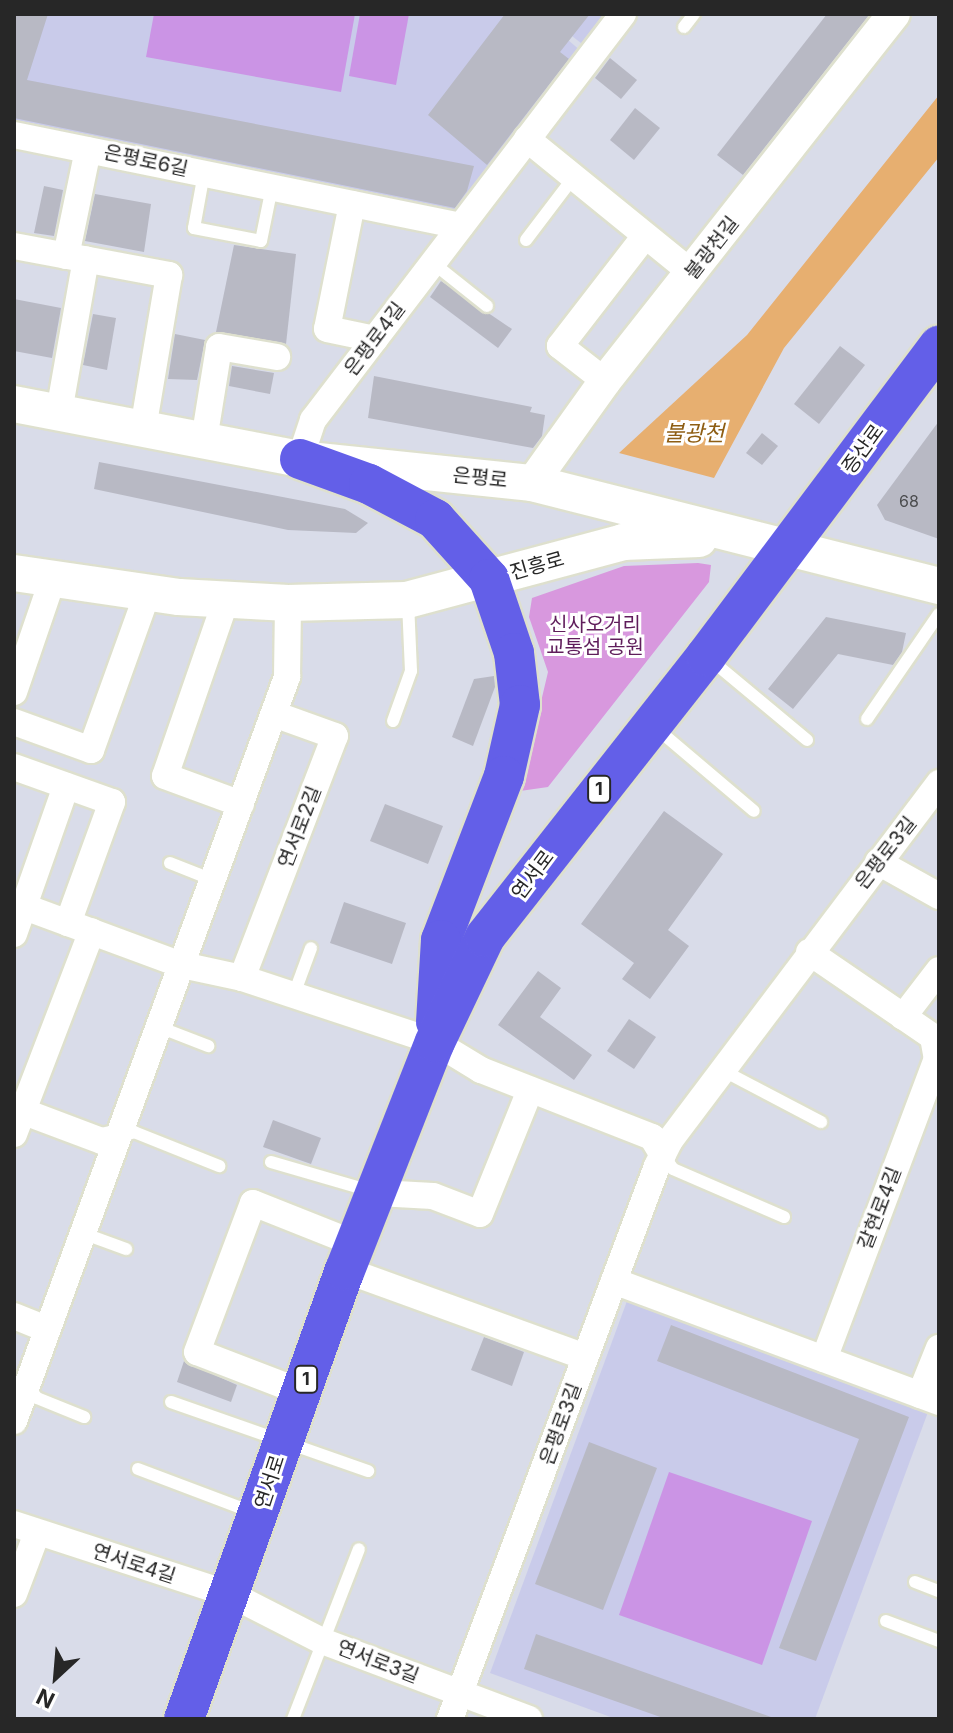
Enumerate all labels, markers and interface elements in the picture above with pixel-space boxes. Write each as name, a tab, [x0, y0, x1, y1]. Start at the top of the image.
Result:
street label: 은평로6길	[101, 140, 191, 182]
street label: 불광천길	[680, 212, 744, 284]
street label: 은평로4길	[339, 297, 411, 381]
street label: 증산로	[837, 420, 889, 478]
water label: 불광천	[664, 421, 724, 447]
street label: 은평로	[451, 463, 509, 493]
house number: 68	[899, 491, 919, 511]
street label: 진흥로	[507, 547, 567, 585]
park label: 신사오거리 교통섬 공원	[546, 612, 644, 659]
road number: 1	[587, 775, 611, 803]
street label: 연서로2길	[273, 783, 327, 871]
street label: 은평로3길	[850, 812, 922, 894]
street label: 연서로	[507, 846, 559, 904]
street label: 갈현로4길	[853, 1163, 907, 1253]
road number: 1	[294, 1365, 318, 1393]
street label: 은평로3길	[535, 1380, 587, 1468]
street label: 연서로	[250, 1452, 290, 1512]
street label: 연서로4길	[89, 1539, 179, 1589]
street label: 연서로3길	[334, 1635, 422, 1689]
north arrow	[16, 1637, 96, 1717]
text: N	[32, 1683, 59, 1714]

